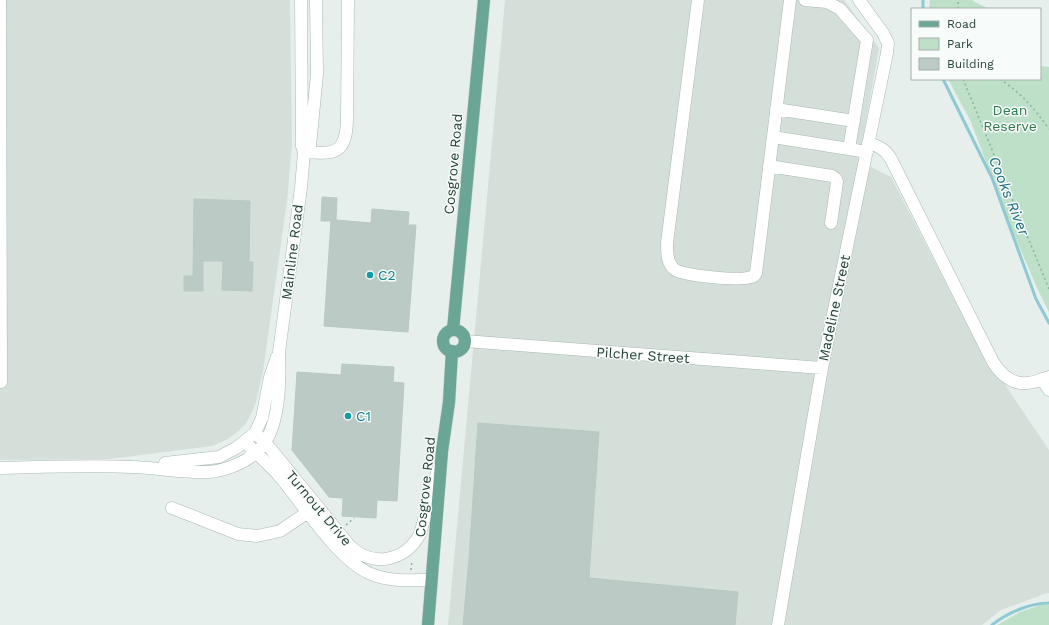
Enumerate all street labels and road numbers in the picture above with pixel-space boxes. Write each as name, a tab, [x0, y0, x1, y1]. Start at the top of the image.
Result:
street label: Cosgrove Road	[441, 113, 465, 215]
street label: Mainline Road	[278, 203, 306, 301]
street label: Madeline Street	[815, 253, 853, 363]
street label: Pilcher Street	[596, 344, 690, 366]
street label: Cosgrove Road	[412, 436, 438, 538]
street label: Turnout Drive	[283, 467, 355, 549]

